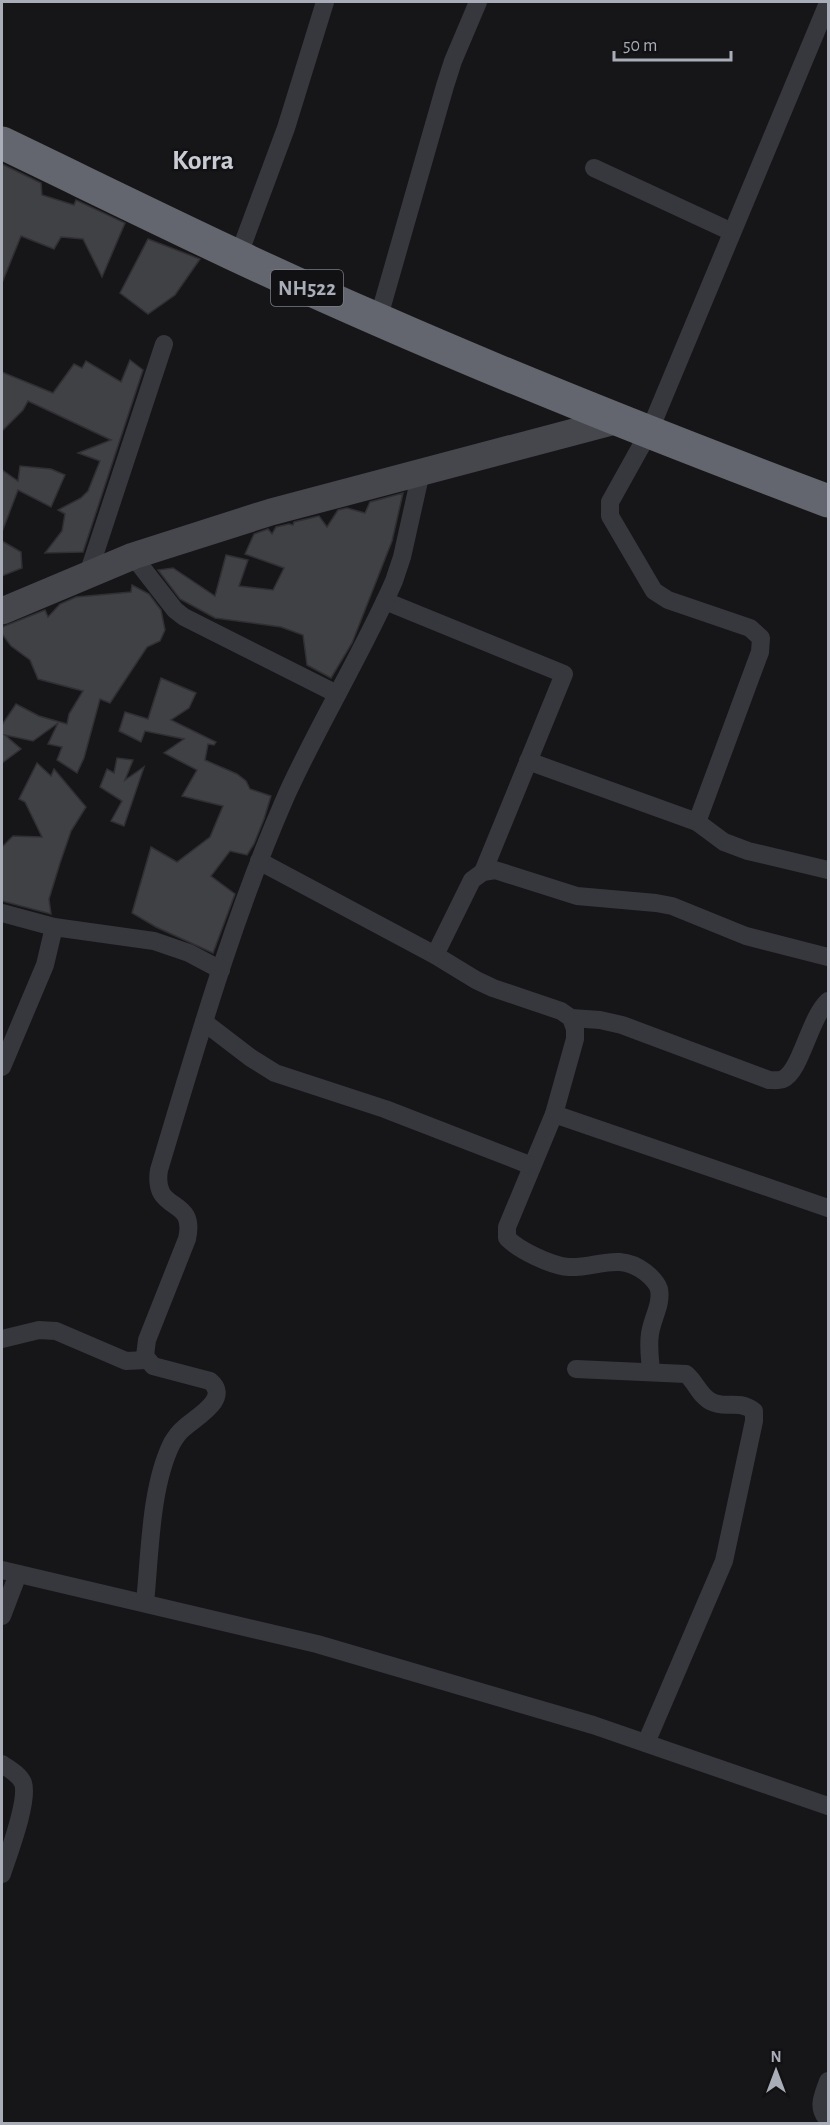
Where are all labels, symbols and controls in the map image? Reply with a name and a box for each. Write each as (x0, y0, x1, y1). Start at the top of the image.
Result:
scale bar (614, 24, 731, 62)
text: 50 m (623, 37, 657, 55)
district label: Korra (172, 147, 234, 175)
road number: NH522 (271, 270, 343, 306)
north arrow (746, 2041, 806, 2101)
text: N (770, 2049, 782, 2065)

